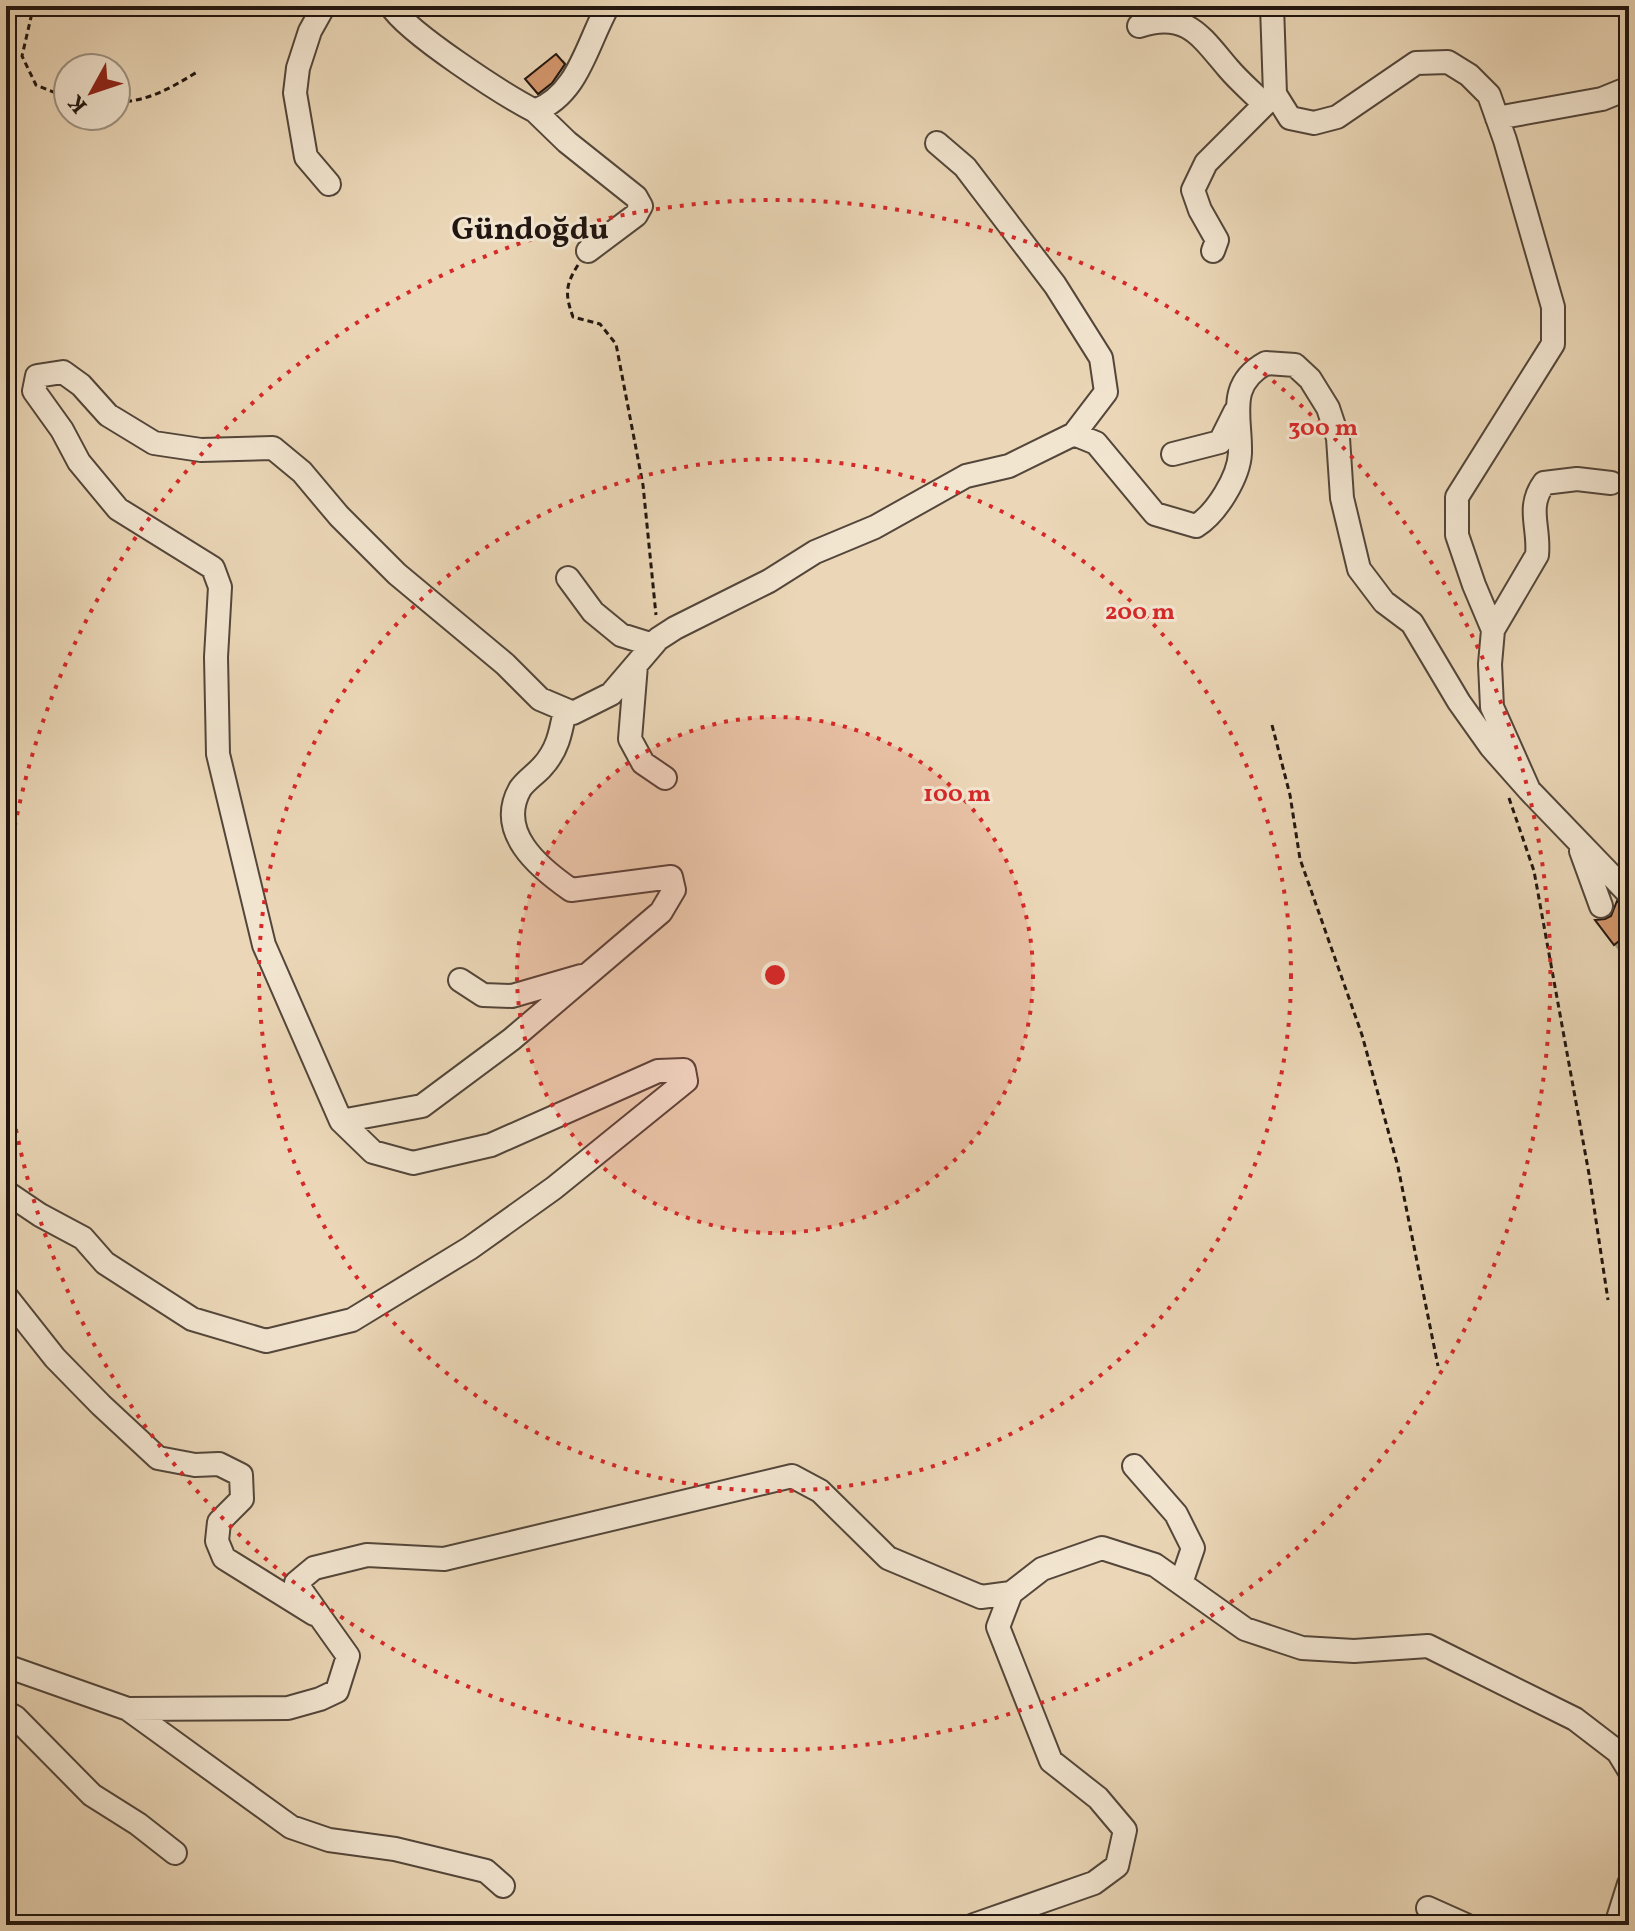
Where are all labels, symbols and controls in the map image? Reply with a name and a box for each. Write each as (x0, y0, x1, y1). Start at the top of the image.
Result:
north arrow (52, 52, 132, 132)
text: K (62, 87, 96, 119)
district label: Gündoğdu (451, 209, 609, 253)
text: 300 m (1288, 412, 1358, 446)
text: 200 m (1105, 596, 1175, 630)
text: 100 m (923, 778, 991, 812)
centre of rings (761, 961, 789, 989)

